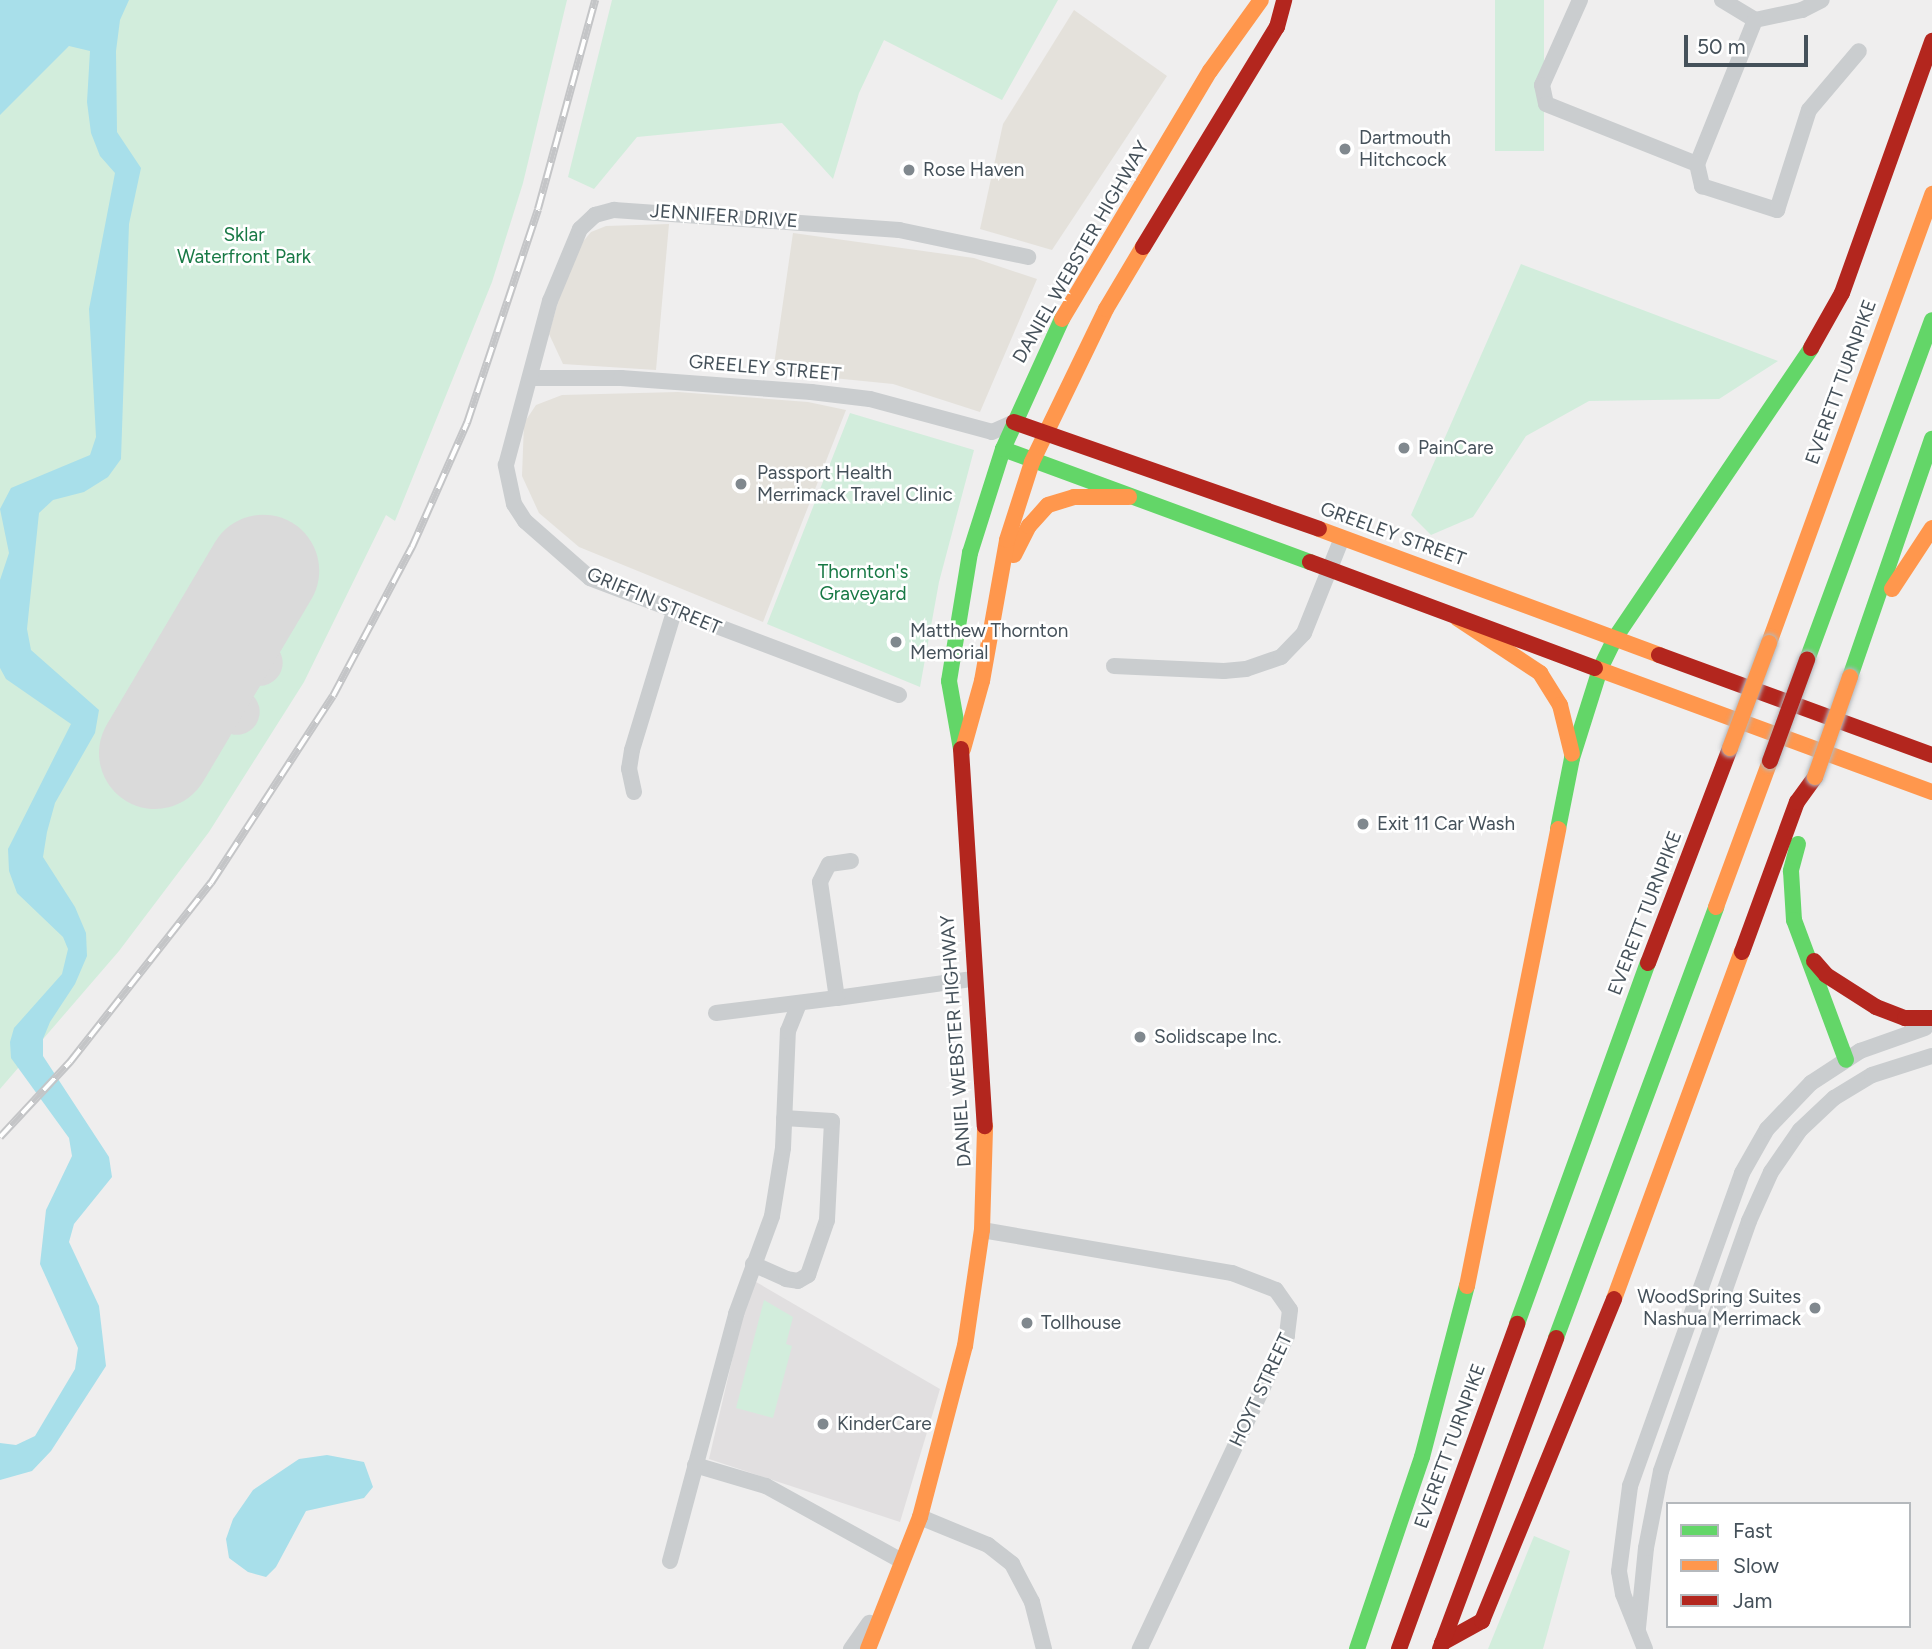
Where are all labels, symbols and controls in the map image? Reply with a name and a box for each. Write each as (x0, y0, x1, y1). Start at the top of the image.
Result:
scale bar (1687, 21, 1811, 65)
text: 50 m (1697, 34, 1746, 59)
place label: Dartmouth Hitchcock (1359, 127, 1451, 171)
street label: DANIEL WEBSTER HIGHWAY (1008, 137, 1154, 367)
marker: Dartmouth Hitchcock (1337, 141, 1353, 157)
place label: Rose Haven (923, 159, 1024, 181)
marker: Rose Haven (901, 162, 917, 178)
street label: JENNIFER DRIVE (649, 199, 799, 233)
park label: Sklar Waterfront Park (177, 224, 311, 268)
street label: EVERETT TURNPIKE (1801, 296, 1881, 468)
street label: GREELEY STREET (688, 350, 842, 386)
place label: PainCare (1418, 437, 1494, 459)
marker: PainCare (1396, 440, 1412, 456)
place label: Passport Health Merrimack Travel Clinic (757, 462, 953, 506)
marker: Passport Health Merrimack Travel Clinic (731, 474, 751, 494)
street label: GREELEY STREET (1317, 497, 1469, 571)
park label: Thornton's Graveyard (818, 561, 908, 605)
street label: GRIFFIN STREET (583, 562, 725, 640)
place label: Matthew Thornton Memorial (910, 620, 1068, 664)
marker: Matthew Thornton Memorial (888, 634, 904, 650)
place label: Exit 11 Car Wash (1377, 813, 1515, 835)
marker: Exit 11 Car Wash (1355, 816, 1371, 832)
street label: EVERETT TURNPIKE (1603, 828, 1687, 998)
street label: DANIEL WEBSTER HIGHWAY (936, 914, 976, 1168)
place label: Solidscape Inc. (1154, 1026, 1282, 1048)
marker: Solidscape Inc. (1132, 1029, 1148, 1045)
place label: WoodSpring Suites Nashua Merrimack (1637, 1286, 1801, 1330)
marker: WoodSpring Suites Nashua Merrimack (1807, 1300, 1823, 1316)
place label: Tollhouse (1041, 1312, 1121, 1334)
marker: Tollhouse (1019, 1315, 1035, 1331)
street label: HOYT STREET (1225, 1330, 1297, 1450)
street label: EVERETT TURNPIKE (1410, 1360, 1490, 1532)
place label: KinderCare (837, 1413, 932, 1435)
marker: KinderCare (815, 1416, 831, 1432)
legend (1666, 1502, 1911, 1628)
text: Fast (1733, 1518, 1773, 1543)
text: Slow (1733, 1553, 1779, 1578)
text: Jam (1733, 1588, 1772, 1613)

